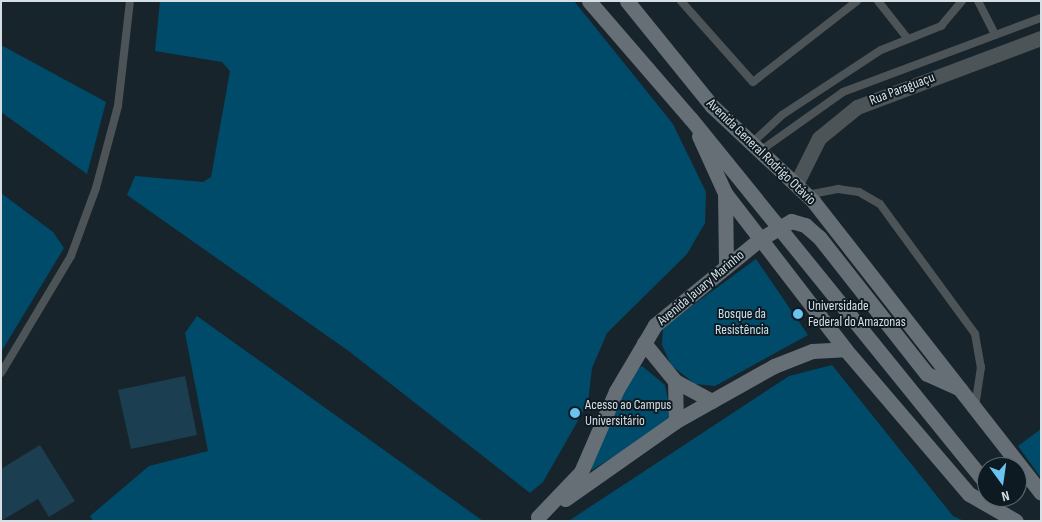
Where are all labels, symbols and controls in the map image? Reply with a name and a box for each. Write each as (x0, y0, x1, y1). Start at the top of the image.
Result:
street label: Rua Paraguaçu (867, 69, 937, 109)
street label: Avenida General Rodrigo Otávio (703, 95, 819, 209)
street label: Avenida Jauary Marinho (654, 247, 748, 329)
place label: Universidade Federal do Amazonas (808, 298, 906, 331)
park label: Bosque da Resistência (715, 306, 769, 338)
marker: Universidade Federal do Amazonas (792, 308, 804, 320)
place label: Acesso ao Campus Universitário (585, 397, 671, 430)
marker: Acesso ao Campus Universitário (569, 407, 581, 419)
north arrow (977, 457, 1027, 507)
text: N (1000, 487, 1011, 505)

